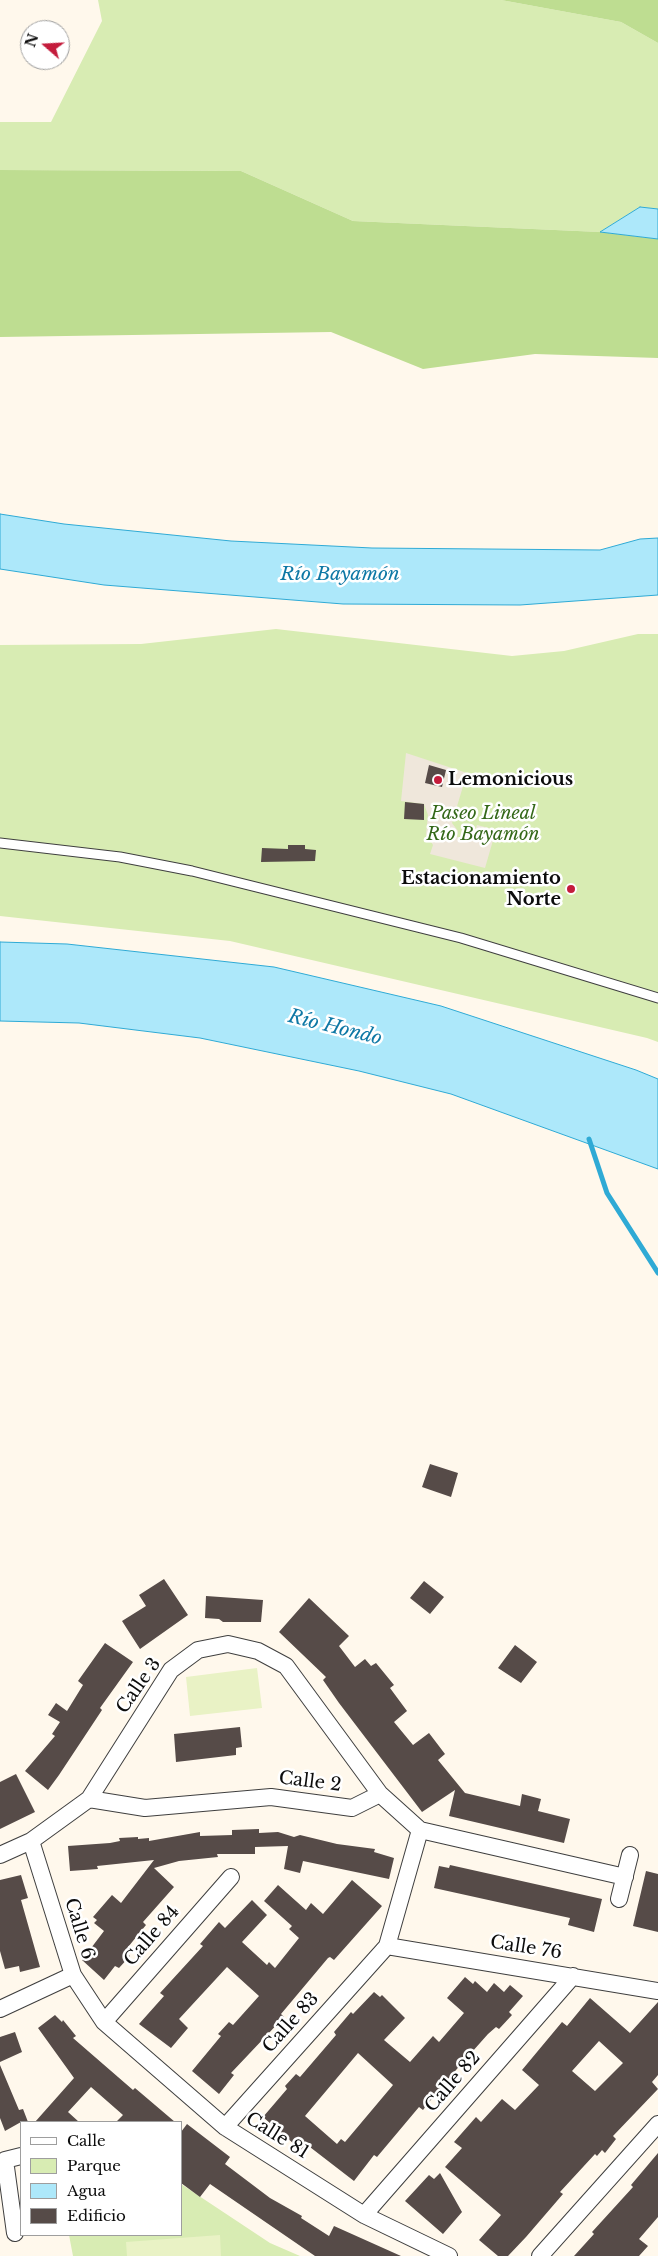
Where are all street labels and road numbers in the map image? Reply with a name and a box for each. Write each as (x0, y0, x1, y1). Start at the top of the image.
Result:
street label: Calle 3 (112, 1654, 166, 1718)
street label: Calle 2 (278, 1767, 342, 1797)
street label: Calle 6 (59, 1896, 99, 1962)
street label: Calle 84 (120, 1901, 184, 1971)
street label: Calle 76 (489, 1932, 563, 1964)
street label: Calle 83 (258, 1988, 324, 2058)
street label: Calle 82 (421, 2047, 485, 2117)
street label: Calle 81 (241, 2108, 313, 2164)

